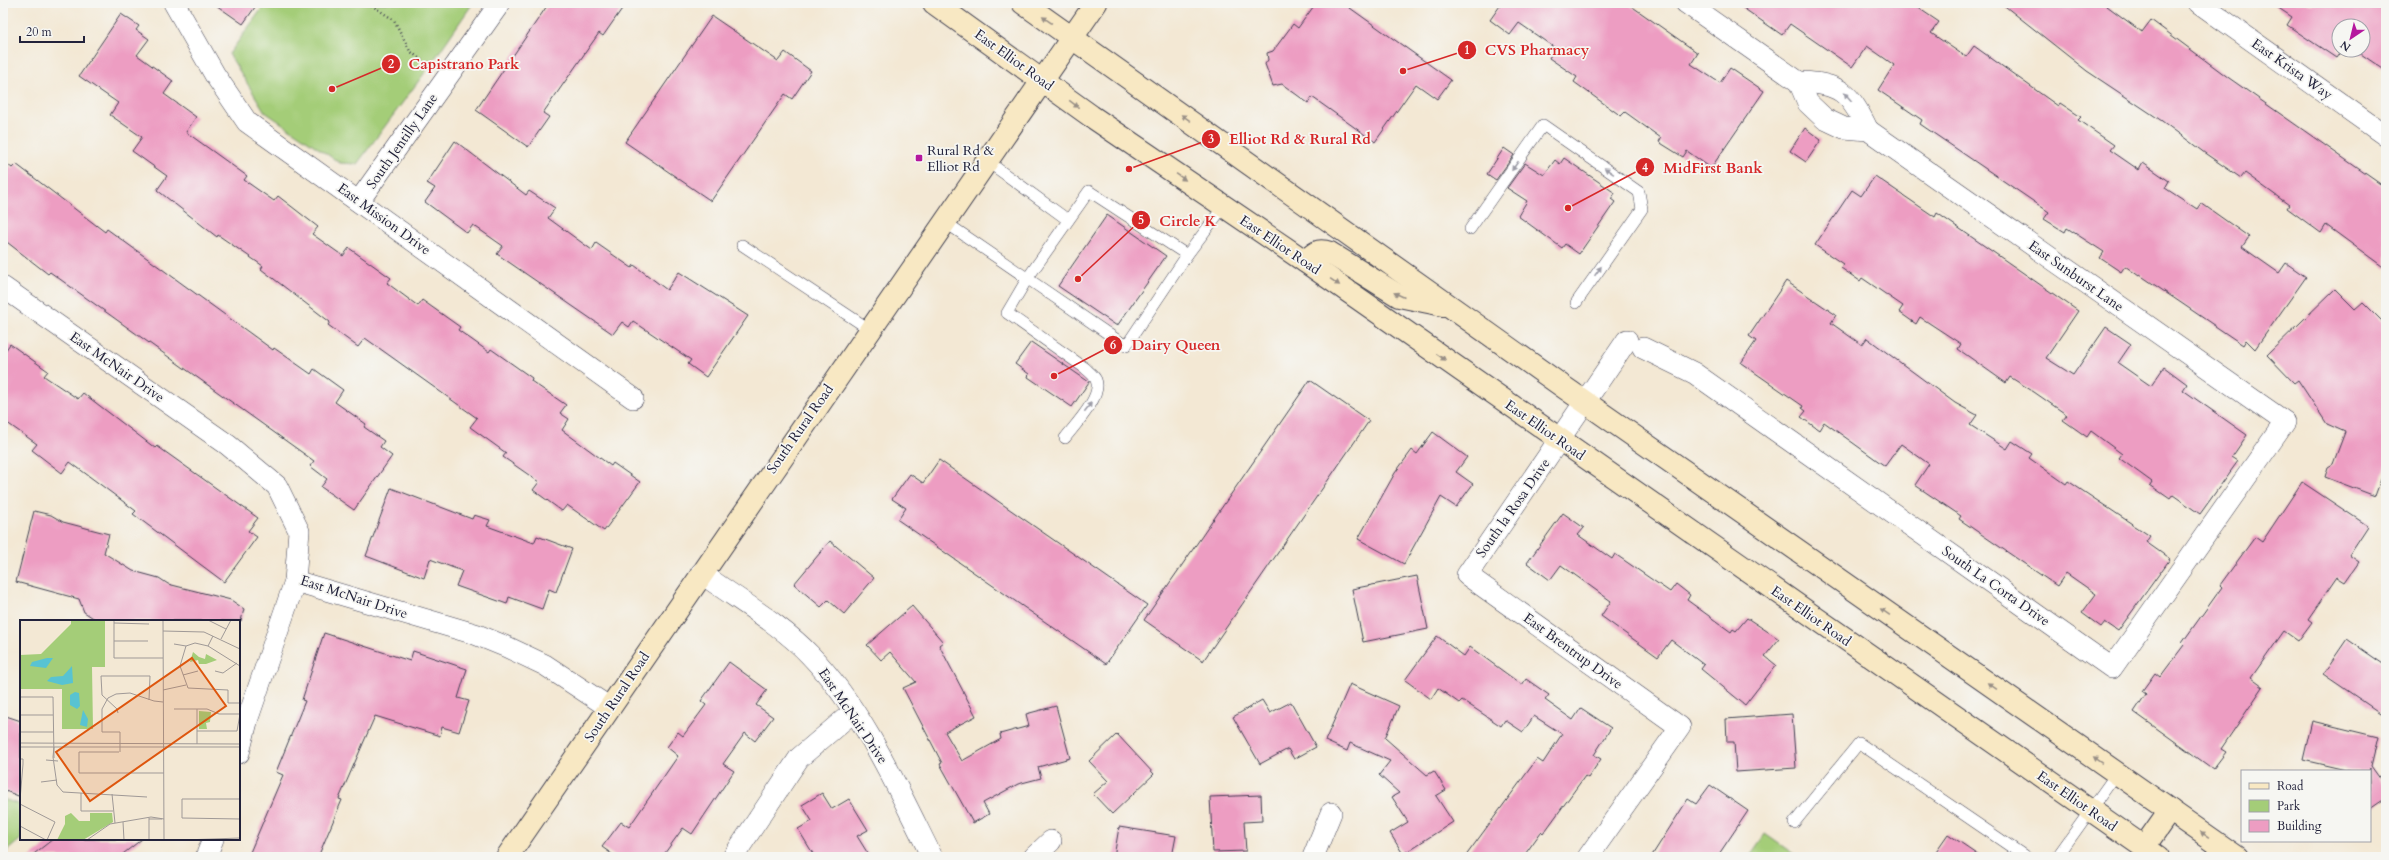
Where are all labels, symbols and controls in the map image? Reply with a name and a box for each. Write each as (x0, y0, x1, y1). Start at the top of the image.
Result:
one-way arrow (1042, 16, 1053, 24)
scale bar (20, 18, 84, 44)
north arrow (2331, 18, 2371, 58)
text: 20 m (26, 24, 53, 40)
street label: East Elliot Road (970, 25, 1058, 96)
street label: East Krista Way (2248, 34, 2337, 104)
callout: CVS Pharmacy (1457, 36, 1598, 63)
text: N (2337, 37, 2354, 55)
text: CVS Pharmacy (1485, 40, 1590, 60)
text: 1 (1464, 42, 1470, 58)
callout: Capistrano Park (381, 50, 527, 77)
text: Capistrano Park (409, 54, 520, 74)
text: 2 (388, 56, 394, 72)
street label: South Jentilly Lane (362, 89, 442, 193)
one-way arrow (1843, 92, 1853, 102)
one-way arrow (1068, 100, 1079, 108)
one-way arrow (1181, 114, 1191, 122)
callout: Elliot Rd & Rural Rd (1201, 125, 1379, 152)
text: Elliot Rd & Rural Rd (1229, 129, 1371, 149)
text: 3 (1208, 131, 1214, 147)
place label: Rural Rd & Elliot Rd (927, 141, 995, 176)
marker: Rural Rd & Elliot Rd (914, 153, 924, 163)
callout: MidFirst Bank (1635, 154, 1771, 181)
text: MidFirst Bank (1663, 158, 1763, 178)
one-way arrow (1511, 160, 1519, 171)
text: 4 (1642, 160, 1648, 176)
one-way arrow (1604, 167, 1615, 175)
one-way arrow (1176, 173, 1186, 181)
street label: East Mission Drive (333, 179, 435, 259)
callout: Circle K (1131, 207, 1224, 234)
text: Circle K (1159, 211, 1218, 231)
street label: East Elliot Road (1236, 211, 1325, 279)
text: 5 (1138, 212, 1144, 228)
street label: East Sunburst Lane (2025, 236, 2127, 316)
one-way arrow (1594, 266, 1602, 277)
one-way arrow (1329, 278, 1340, 286)
one-way arrow (1393, 292, 1404, 298)
street label: East McNair Drive (66, 327, 168, 407)
callout: Dairy Queen (1103, 331, 1228, 358)
text: Dairy Queen (1132, 335, 1221, 355)
text: 6 (1110, 337, 1116, 353)
one-way arrow (1435, 353, 1446, 361)
street label: South Rural Road (762, 380, 838, 477)
street label: East Elliot Road (1501, 395, 1589, 465)
one-way arrow (1084, 402, 1092, 412)
street label: South la Rosa Drive (1472, 455, 1554, 561)
street label: South La Corta Drive (1938, 542, 2054, 630)
street label: East McNair Drive (298, 571, 410, 623)
street label: East Elliot Road (1767, 581, 1855, 651)
street label: East Brentrup Drive (1519, 608, 1627, 694)
one-way arrow (1880, 608, 1890, 616)
inset map (20, 620, 240, 840)
street label: South Rural Road (580, 648, 654, 746)
street label: East McNair Drive (814, 664, 892, 768)
one-way arrow (1986, 682, 1997, 690)
one-way arrow (2093, 756, 2103, 764)
street label: East Elliot Road (2033, 766, 2121, 836)
legend (2241, 770, 2371, 842)
text: Road (2277, 778, 2304, 794)
text: Park (2277, 798, 2301, 814)
text: Building (2277, 818, 2322, 834)
one-way arrow (2200, 831, 2210, 839)

